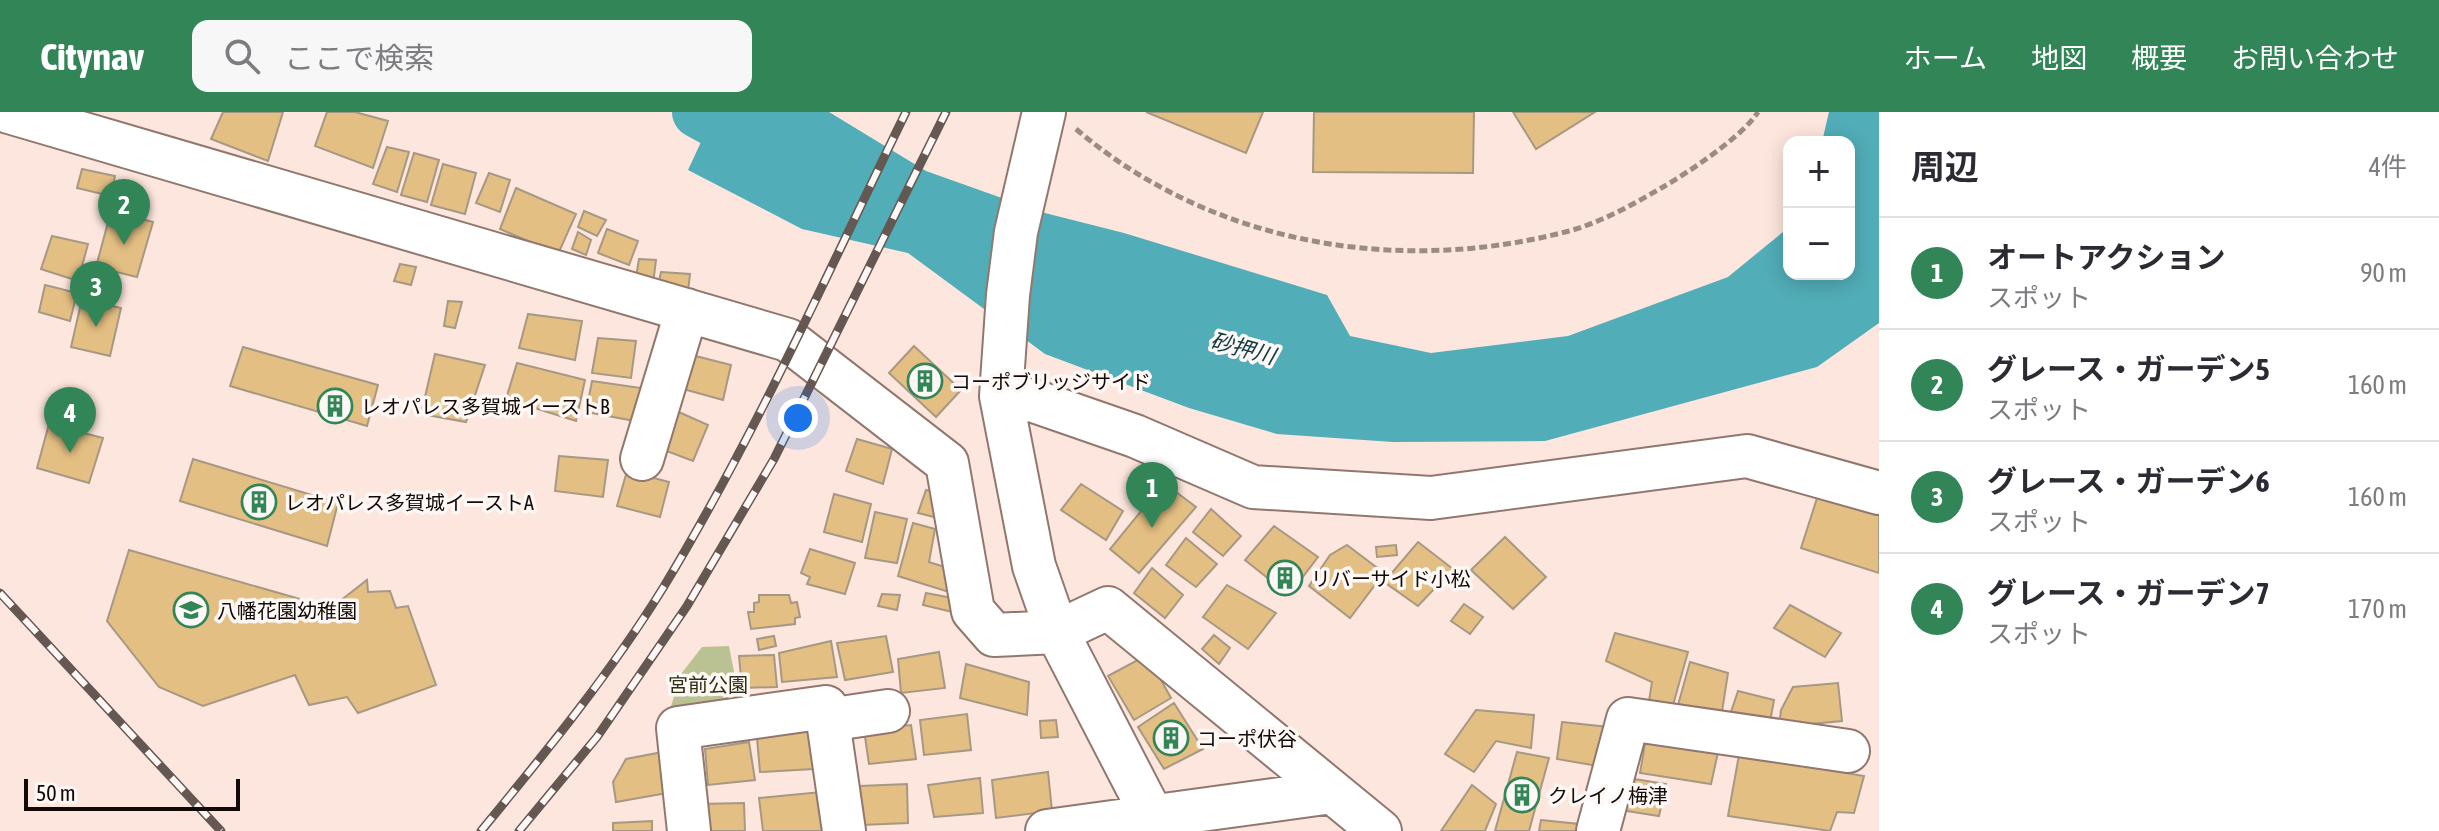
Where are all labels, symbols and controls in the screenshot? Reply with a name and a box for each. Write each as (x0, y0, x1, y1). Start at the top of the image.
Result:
search box (192, 20, 752, 92)
icon: search (220, 34, 264, 78)
text: Citynav (40, 35, 144, 78)
text: ここで検索 (284, 41, 434, 75)
text: ホーム (1904, 42, 1987, 74)
text: 地図 (2031, 42, 2087, 74)
text: 概要 (2131, 42, 2187, 74)
text: お問い合わせ (2231, 42, 2399, 74)
map controls (1783, 136, 1855, 280)
button: + (1783, 136, 1855, 208)
text: 周辺 (1911, 147, 1979, 186)
text: 4件 (2369, 152, 2407, 182)
pin: 2 (98, 179, 150, 245)
button: − (1783, 208, 1855, 280)
text: オートアクション (1987, 240, 2226, 274)
text: 1 (1931, 258, 1943, 288)
text: 90 m (2360, 258, 2407, 288)
pin: 3 (70, 261, 122, 327)
text: スポット (1987, 283, 2091, 313)
water label: 砂押川 (1208, 327, 1280, 370)
text: グレース・ガーデン5 (1987, 352, 2270, 386)
building icon: コーポブリッジサイド (906, 362, 944, 400)
place label: コーポブリッジサイド (951, 370, 1151, 393)
text: 2 (1931, 370, 1943, 400)
text: 160 m (2348, 370, 2407, 400)
pin: 4 (44, 387, 96, 453)
building icon: レオパレス多賀城イーストB (316, 387, 354, 425)
place label: レオパレス多賀城イーストB (361, 395, 610, 418)
text: スポット (1987, 395, 2091, 425)
your location (778, 398, 818, 438)
pin: 1 (1126, 462, 1178, 528)
text: グレース・ガーデン6 (1987, 464, 2270, 498)
text: 3 (1931, 482, 1943, 512)
text: 160 m (2348, 482, 2407, 512)
building icon: レオパレス多賀城イーストA (240, 483, 278, 521)
place label: レオパレス多賀城イーストA (285, 491, 534, 514)
text: スポット (1987, 507, 2091, 537)
building icon: リバーサイド小松 (1266, 559, 1304, 597)
place label: リバーサイド小松 (1311, 567, 1471, 590)
text: グレース・ガーデン7 (1987, 576, 2270, 610)
school or university icon: 八幡花園幼稚園 (172, 591, 210, 629)
text: 4 (1931, 594, 1943, 624)
text: 170 m (2348, 594, 2407, 624)
place label: 八幡花園幼稚園 (217, 599, 357, 622)
text: スポット (1987, 619, 2091, 649)
park label: 宮前公園 (668, 673, 748, 696)
building icon: コーポ伏谷 (1152, 719, 1190, 757)
place label: コーポ伏谷 (1197, 727, 1297, 750)
scale bar (24, 775, 240, 811)
building icon: クレイノ梅津 (1503, 776, 1541, 814)
text: 50 m (36, 780, 76, 806)
place label: クレイノ梅津 (1548, 784, 1668, 807)

